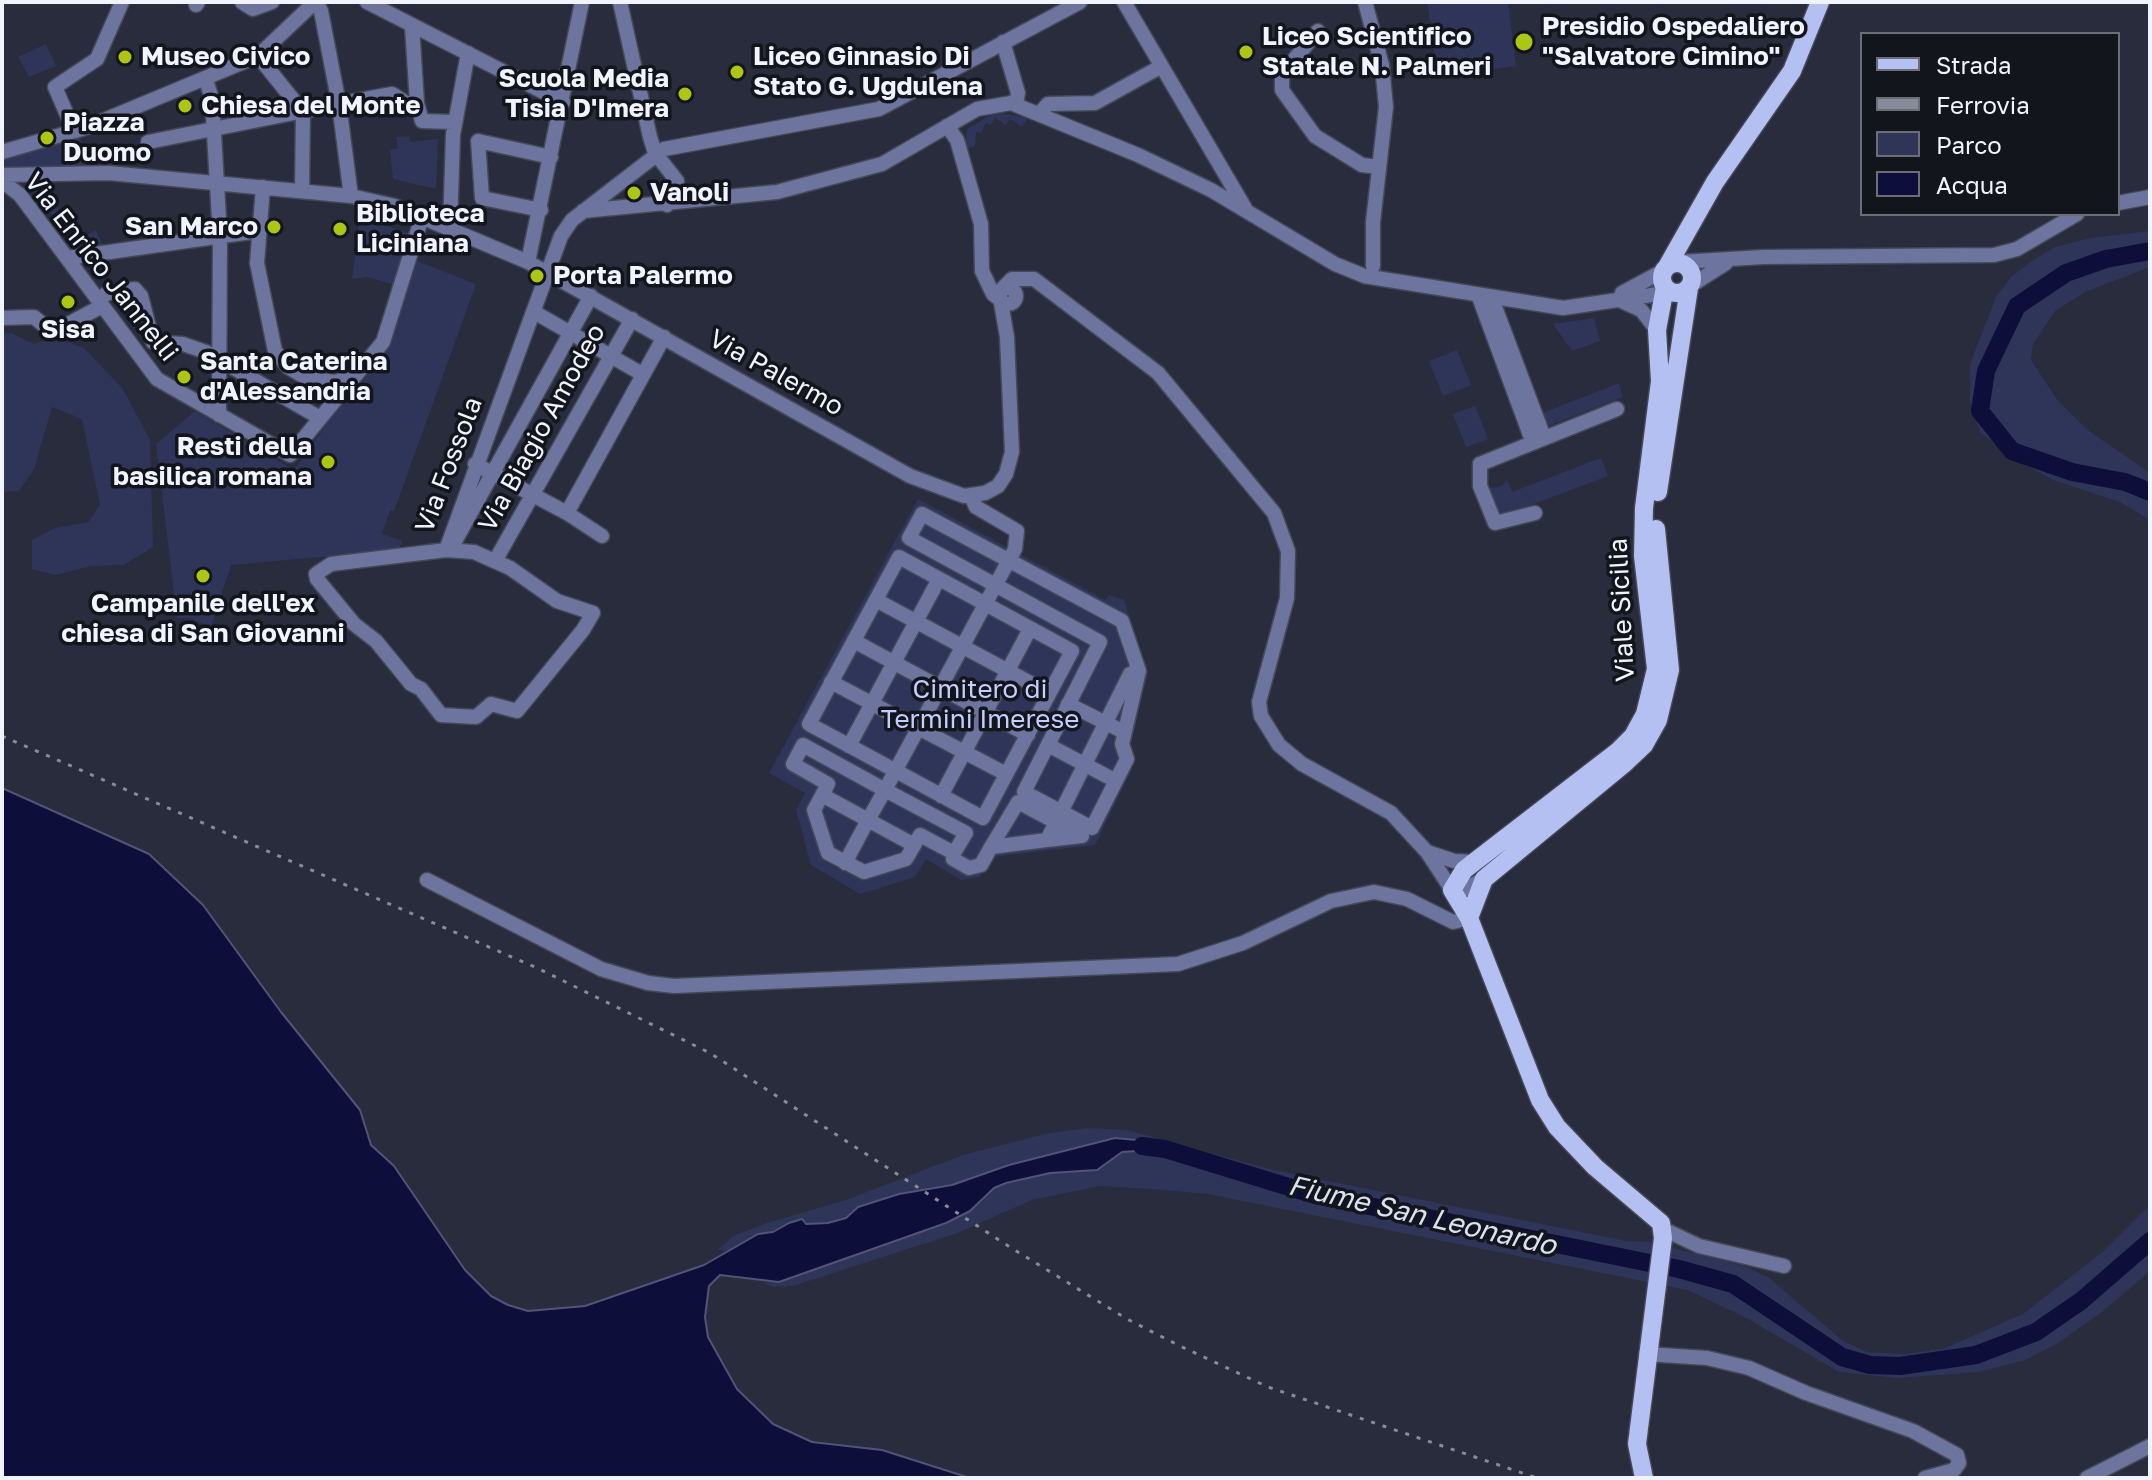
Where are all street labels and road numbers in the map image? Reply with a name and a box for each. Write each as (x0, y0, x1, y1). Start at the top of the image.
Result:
street label: Via Enrico Jannelli (18, 167, 184, 367)
street label: Via Biagio Amodeo (472, 319, 612, 537)
street label: Via Palermo (703, 323, 849, 423)
street label: Via Fossola (409, 393, 489, 537)
street label: Viale Sicilia (1603, 538, 1641, 682)

